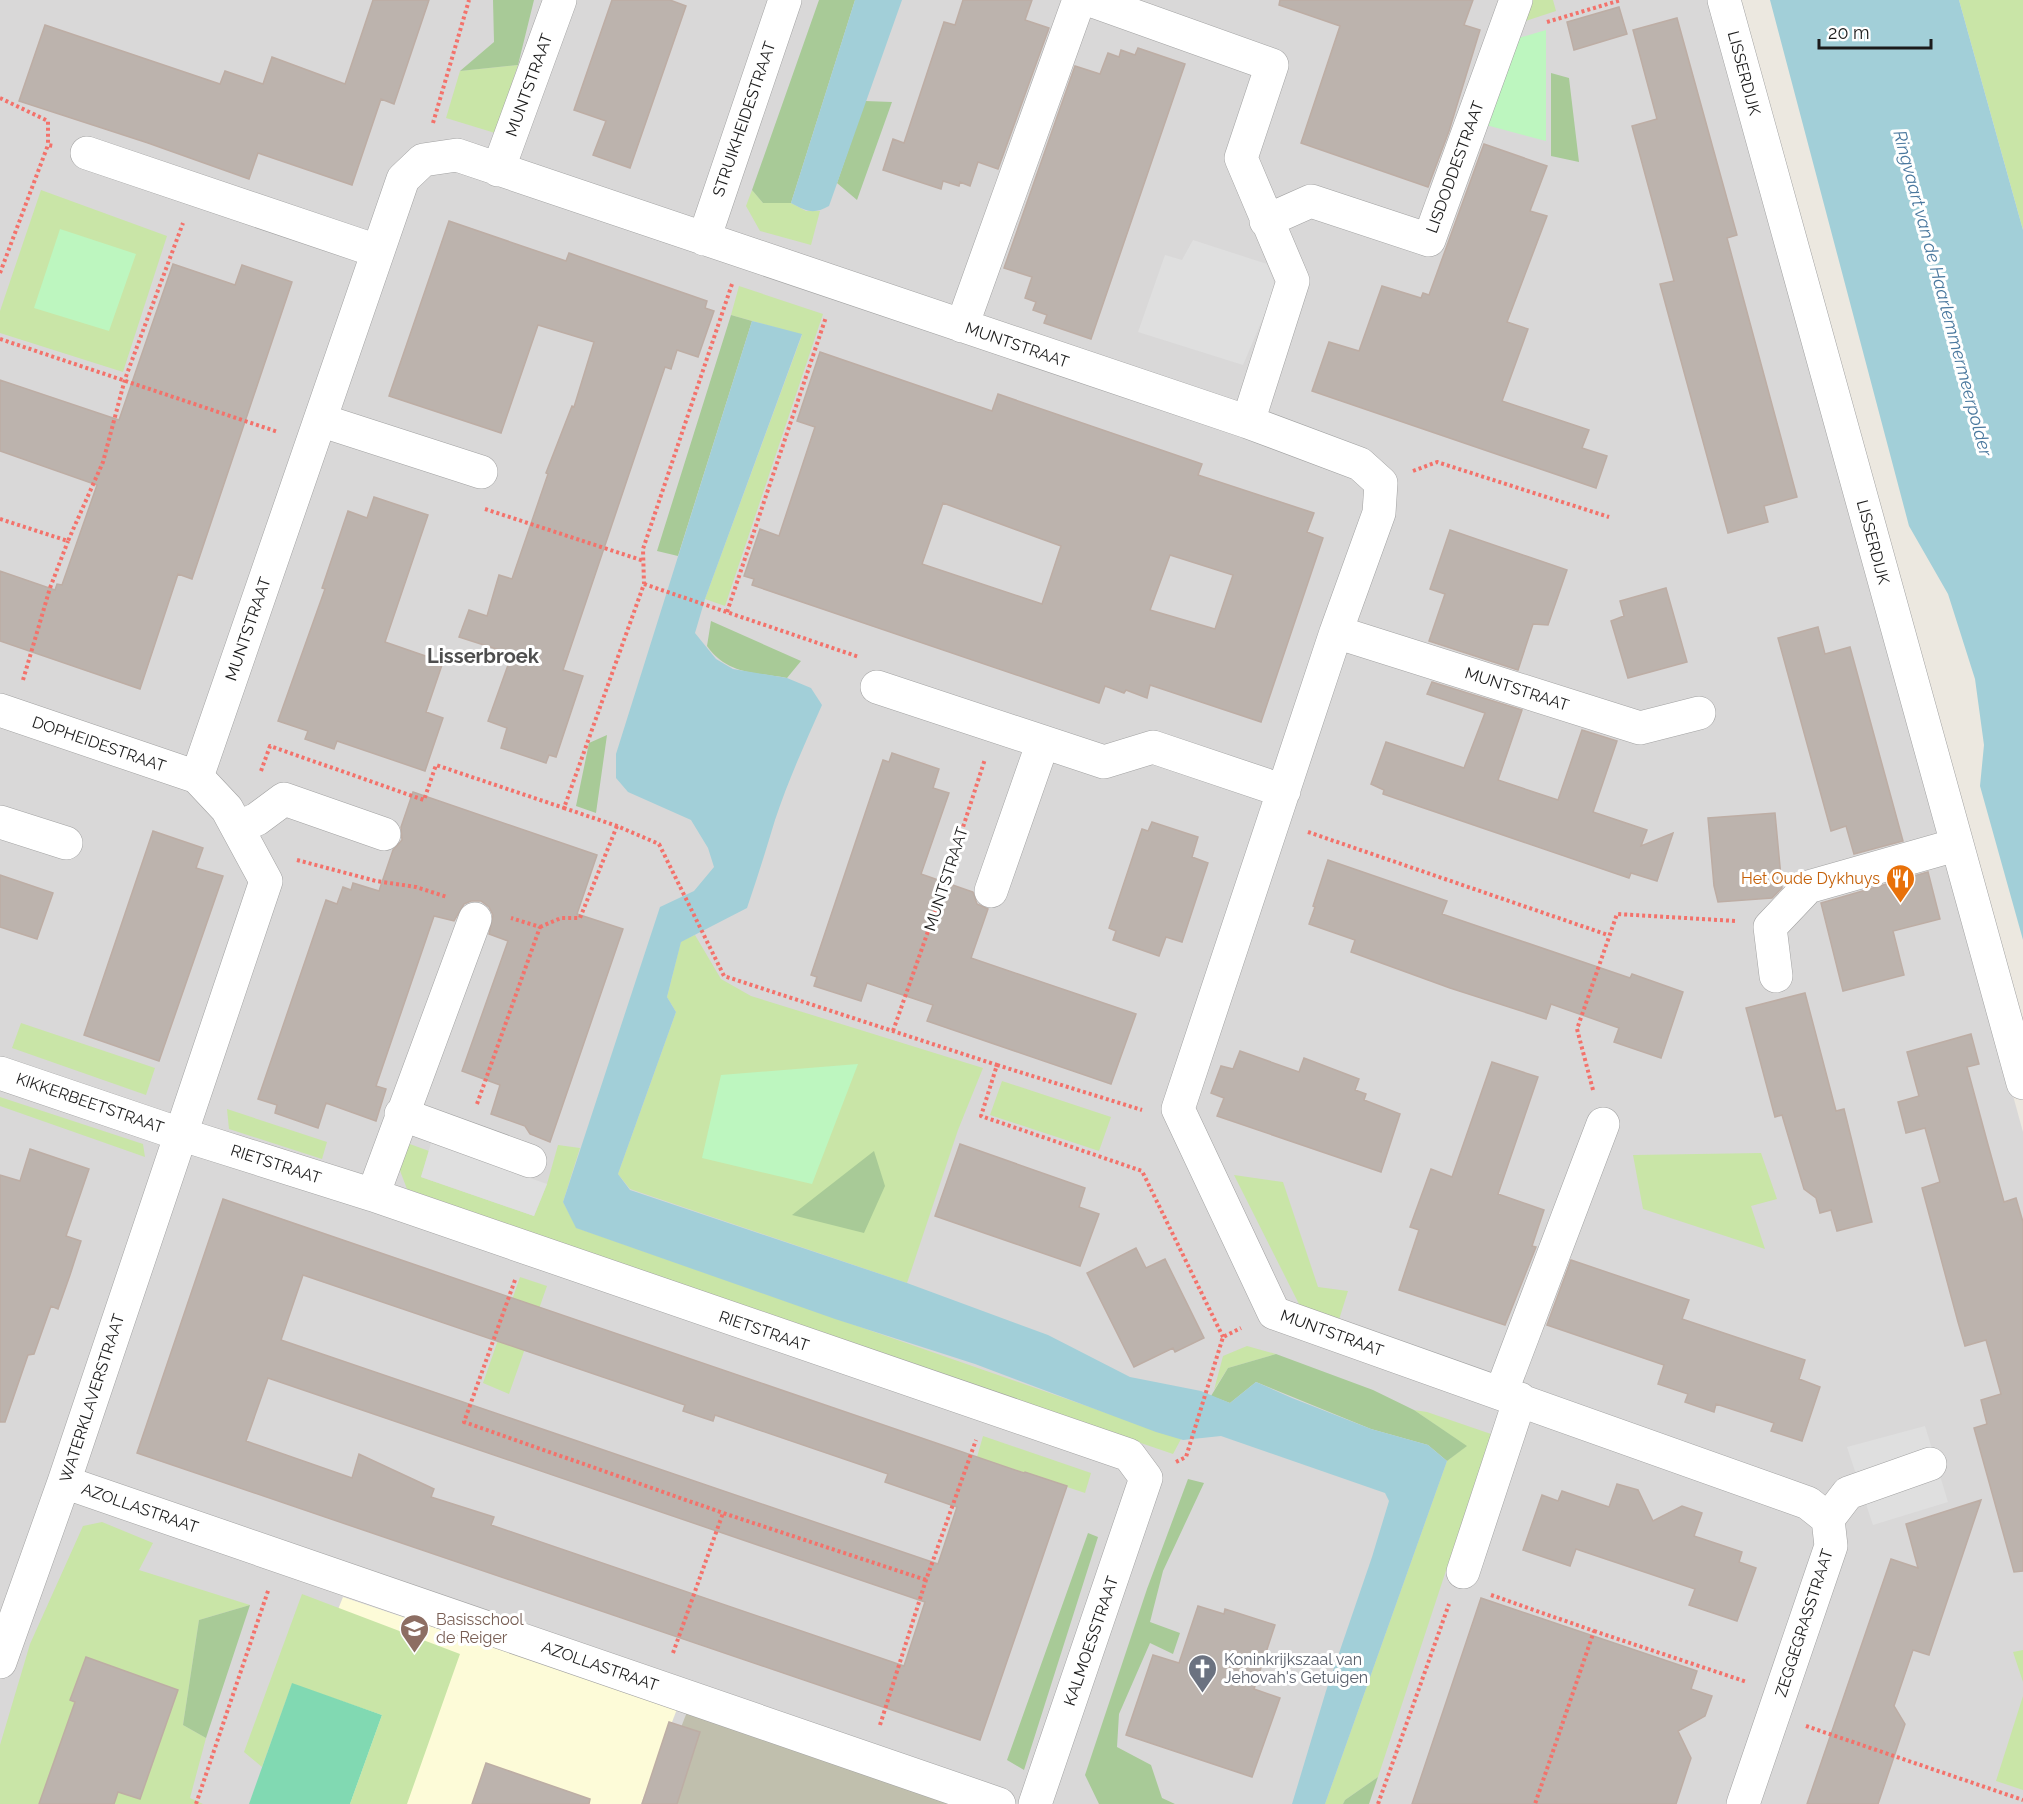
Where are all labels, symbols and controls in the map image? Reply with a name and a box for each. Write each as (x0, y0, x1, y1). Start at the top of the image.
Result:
scale bar (1819, 12, 1932, 50)
text: 20 m (1828, 22, 1870, 43)
street label: LISSERDIJK (1724, 29, 1765, 118)
street label: MUNTSTRAAT (502, 31, 557, 139)
street label: STRUIKHEIDESTRAAT (708, 39, 780, 199)
street label: LISDODDESTRAAT (1422, 98, 1488, 236)
water label: Ringvaart van de Haarlemmermeerpolder (1889, 128, 1997, 459)
street label: MUNTSTRAAT (963, 318, 1072, 372)
street label: LISSERDIJK (1853, 498, 1894, 587)
street label: MUNTSTRAAT (221, 574, 275, 683)
district label: Lisserbroek (427, 644, 540, 668)
street label: MUNTSTRAAT (1463, 663, 1572, 715)
street label: DOPHEIDESTRAAT (30, 712, 169, 776)
street label: MUNTSTRAAT (920, 824, 972, 933)
restaurant icon: Het Oude Dykhuys (1885, 862, 1917, 904)
place label: Het Oude Dykhuys (1741, 869, 1880, 888)
street label: KIKKERBEETSTRAAT (14, 1069, 167, 1137)
street label: RIETSTRAAT (228, 1140, 324, 1188)
street label: MUNTSTRAAT (1278, 1306, 1386, 1361)
street label: RIETSTRAAT (716, 1307, 812, 1355)
street label: WATERKLAVERSTRAAT (56, 1311, 128, 1485)
street label: AZOLLASTRAAT (79, 1479, 201, 1537)
street label: ZEGGEGRASSTRAAT (1771, 1546, 1837, 1699)
street label: KALMOESSTRAAT (1060, 1573, 1122, 1708)
place label: Basisschool de Reiger (436, 1610, 524, 1647)
school or university icon: Basisschool de Reiger (399, 1612, 431, 1654)
street label: AZOLLASTRAAT (539, 1637, 661, 1695)
place label: Koninkrijkszaal van Jehovah's Getuigen (1224, 1650, 1368, 1687)
church icon: Koninkrijkszaal van Jehovah's Getuigen (1187, 1652, 1219, 1694)

